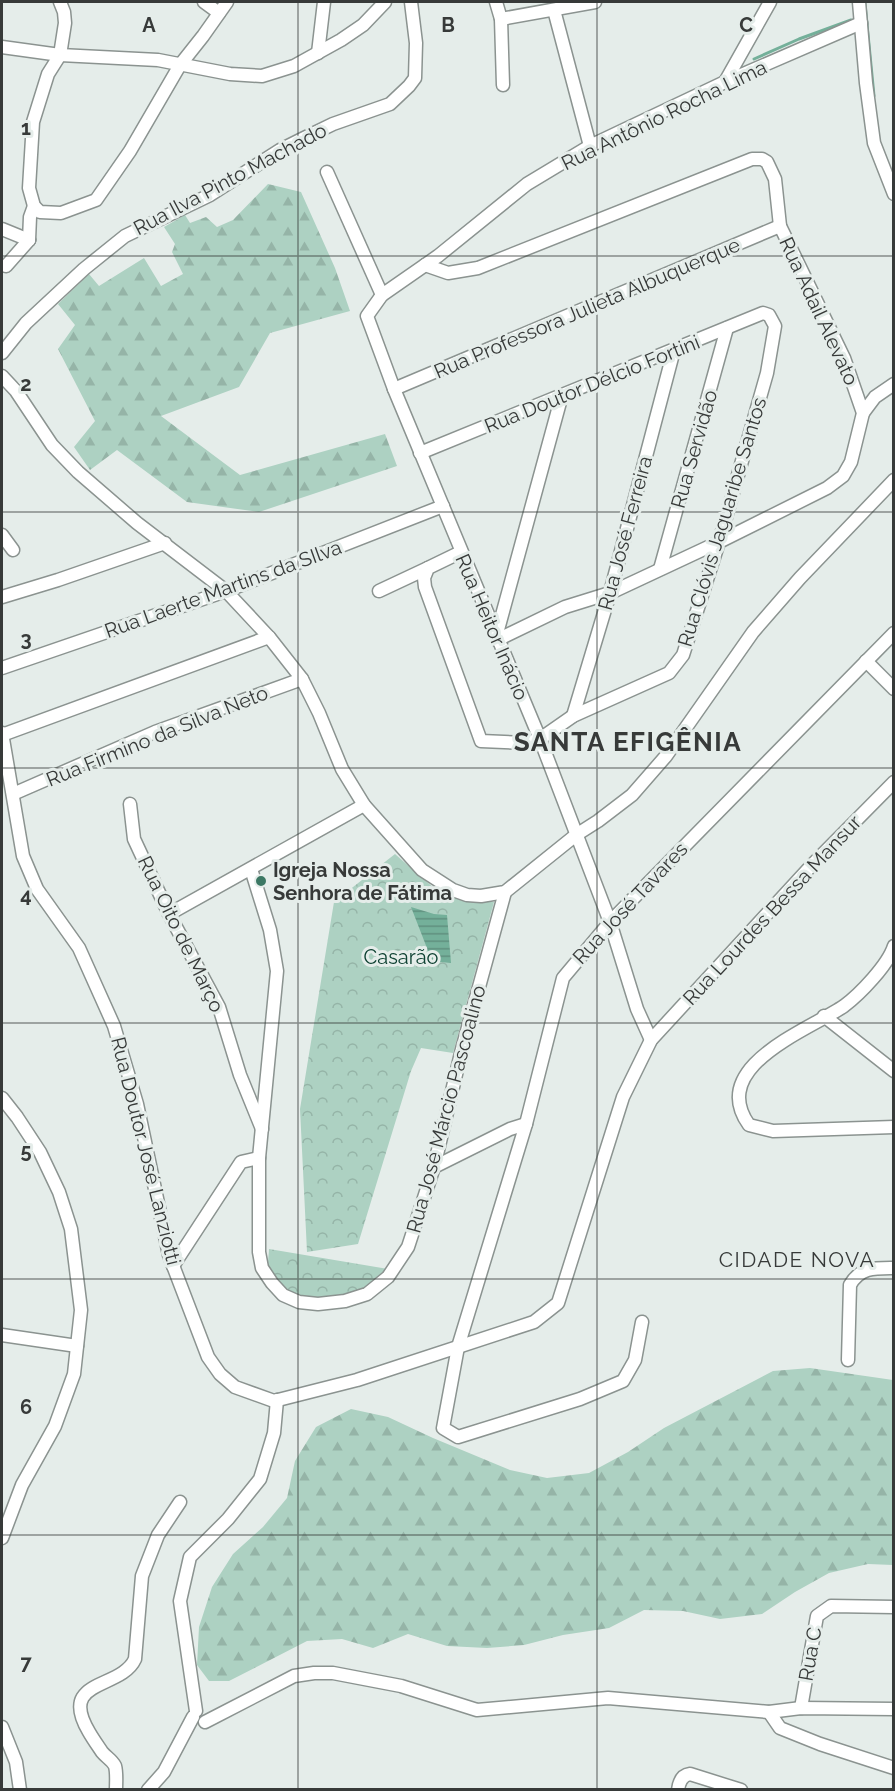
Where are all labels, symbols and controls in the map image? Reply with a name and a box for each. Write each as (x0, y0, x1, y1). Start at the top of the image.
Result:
text: A (142, 13, 156, 37)
text: B (441, 13, 455, 37)
text: C (739, 13, 753, 37)
street label: Rua Antônio Rocha Lima (558, 55, 770, 175)
text: 1 (21, 116, 31, 140)
street label: Rua Ilva Pinto Machado (129, 118, 331, 240)
street label: Rua Professora Julieta Albuquerque (430, 232, 744, 384)
street label: Rua Adail Alevato (774, 233, 864, 389)
street label: Rua Doutor Délcio Fortini (481, 330, 703, 438)
text: 2 (20, 372, 32, 396)
street label: Rua Servidão (666, 387, 722, 511)
street label: Rua Clóvis Jaguaribe Santos (673, 394, 771, 650)
street label: Rua José Ferreira (593, 453, 657, 613)
street label: Rua Laerte Martins da SIlva (101, 535, 345, 643)
street label: Rua Heitor Inácio (450, 550, 534, 704)
text: 3 (20, 627, 32, 651)
street label: Rua Firmino da Silva Neto (43, 680, 272, 792)
district label: SANTA EFIGÊNIA (514, 727, 742, 757)
street label: Rua Lourdes Bessa Mansur (678, 810, 866, 1010)
street label: Rua José Tavares (567, 837, 693, 969)
street label: Rua Oito de Março (133, 852, 229, 1016)
place label: Igreja Nossa Senhora de Fátima (273, 858, 452, 905)
marker: Igreja Nossa Senhora de Fátima (254, 874, 268, 888)
text: 4 (20, 883, 32, 907)
park label: Casarão (364, 945, 439, 969)
street label: Rua José Márcio Pascoalino (401, 982, 491, 1235)
street label: Rua Doutor José Lanziotti (106, 1034, 186, 1268)
text: 5 (20, 1139, 32, 1163)
district label: CIDADE NOVA (719, 1247, 875, 1272)
text: 6 (20, 1395, 32, 1419)
street label: Rua C (793, 1625, 827, 1683)
text: 7 (20, 1651, 32, 1675)

